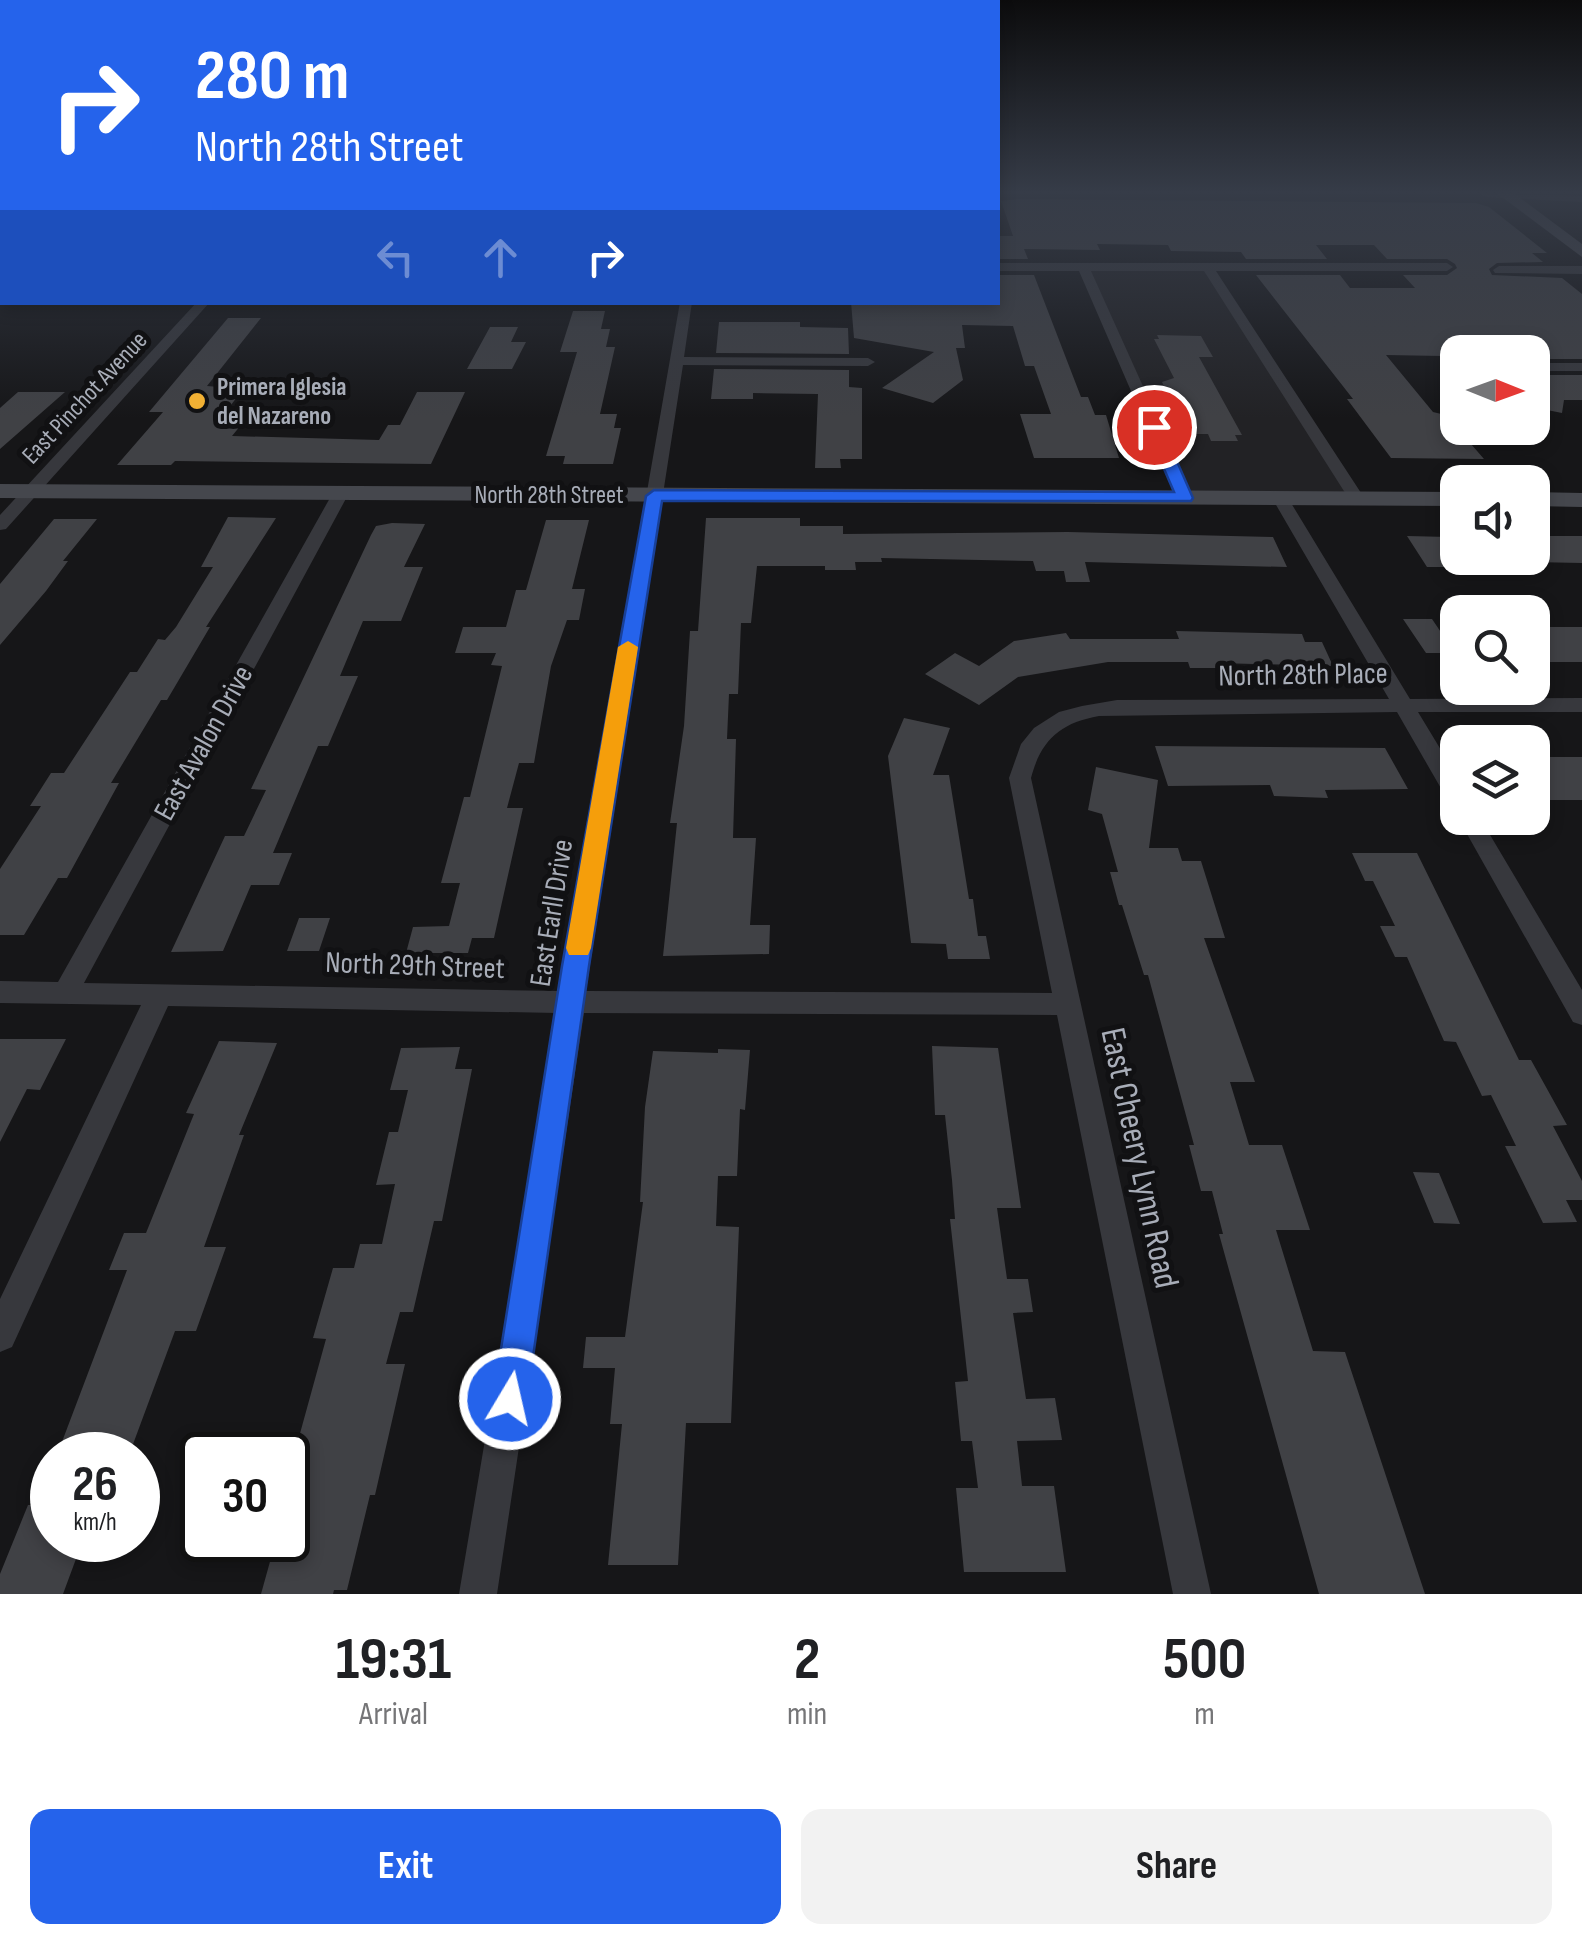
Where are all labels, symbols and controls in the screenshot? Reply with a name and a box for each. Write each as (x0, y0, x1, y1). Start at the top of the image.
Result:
text: 280 m (195, 35, 349, 119)
icon: right (30, 40, 160, 170)
text: North 28th Street (195, 120, 464, 175)
icon: left (368, 230, 423, 285)
icon: ahead (473, 230, 528, 285)
icon: right (578, 230, 633, 285)
street label: East Pinchot Avenue (16, 325, 154, 471)
north arrow (1440, 335, 1550, 445)
map controls (1440, 335, 1550, 835)
place label: Primera Iglesia del Nazareno (217, 372, 347, 432)
pin (1112, 385, 1197, 470)
marker: Primera Iglesia del Nazareno (186, 390, 208, 412)
icon: arrive (1127, 400, 1182, 455)
button: sound (1440, 465, 1550, 575)
street label: North 28th Street (474, 480, 624, 511)
button: search (1440, 595, 1550, 705)
street label: North 28th Place (1218, 656, 1388, 694)
street label: East Avalon Drive (147, 659, 261, 827)
button: layers (1440, 725, 1550, 835)
street label: East Earll Drive (523, 837, 581, 989)
street label: North 29th Street (325, 945, 505, 987)
street label: East Cheery Lynn Road (1090, 1024, 1188, 1292)
position arrow (458, 1347, 562, 1451)
speed limit sign: 30 (180, 1432, 310, 1562)
text: 26 (72, 1455, 118, 1515)
text: km/h (73, 1507, 117, 1538)
text: 19:31 (336, 1624, 451, 1696)
text: 2 (794, 1624, 820, 1696)
text: 500 (1163, 1624, 1246, 1696)
text: Arrival (359, 1695, 428, 1734)
text: min (787, 1695, 827, 1734)
text: m (1194, 1695, 1215, 1734)
button: Exit (30, 1809, 781, 1924)
button: Share (801, 1809, 1552, 1924)

